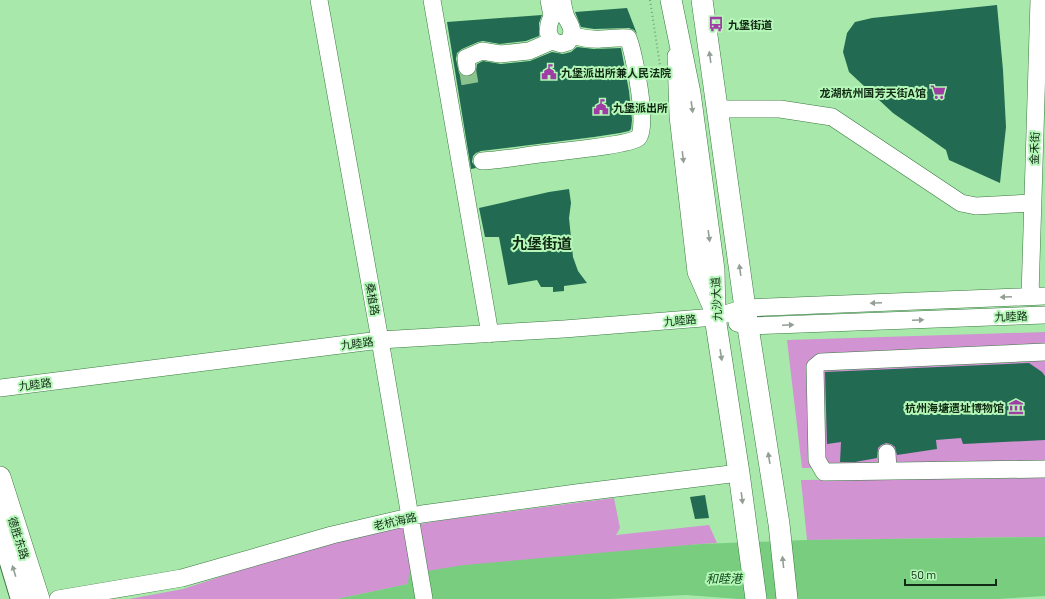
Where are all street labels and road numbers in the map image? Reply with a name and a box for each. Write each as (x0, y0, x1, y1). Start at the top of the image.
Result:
street label: 金禾街 (1027, 131, 1041, 165)
street label: 九沙大道 (708, 277, 724, 321)
street label: 桑植路 (364, 282, 382, 316)
street label: 九睦路 (994, 309, 1028, 323)
street label: 九睦路 (663, 312, 697, 328)
street label: 九睦路 (340, 335, 374, 351)
street label: 九睦路 (18, 376, 52, 392)
street label: 老杭海路 (372, 510, 418, 532)
street label: 德胜东路 (6, 515, 32, 561)

